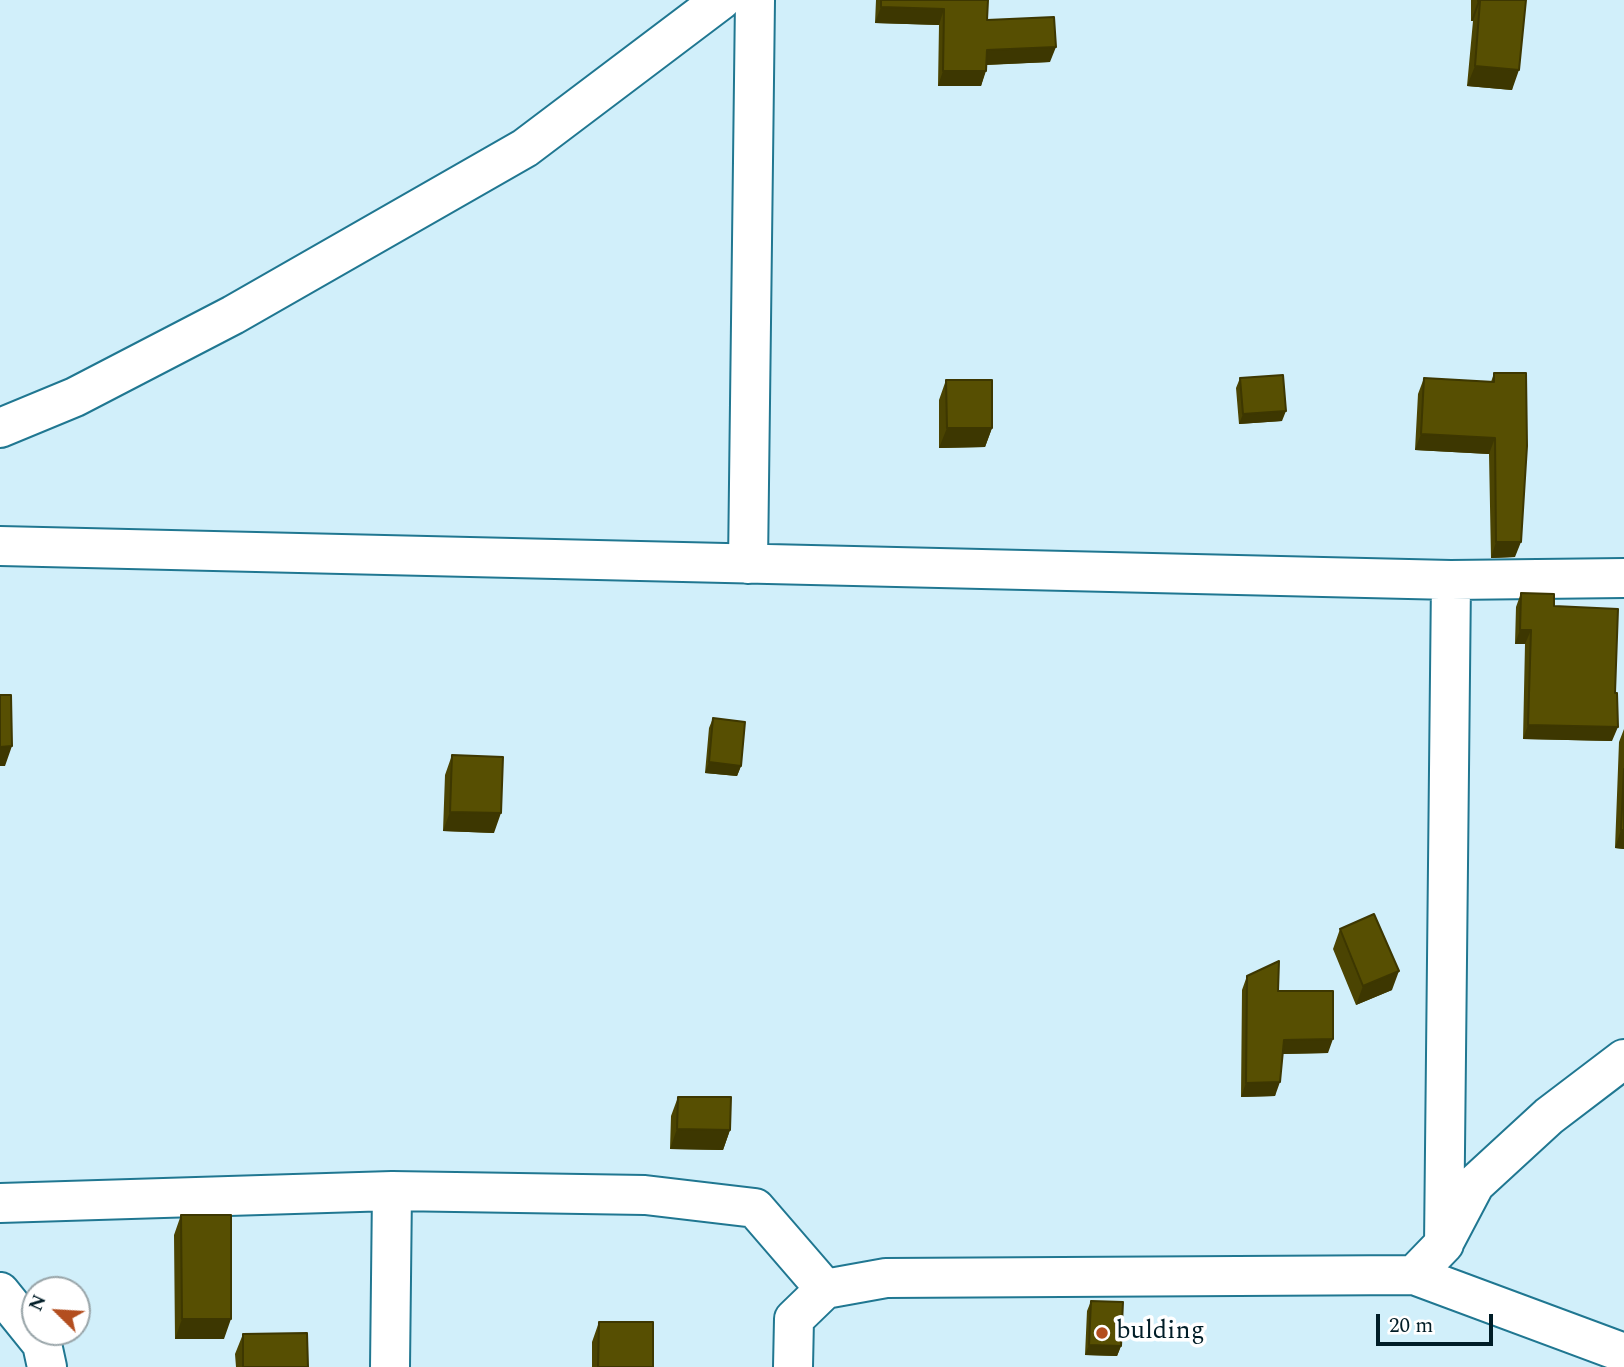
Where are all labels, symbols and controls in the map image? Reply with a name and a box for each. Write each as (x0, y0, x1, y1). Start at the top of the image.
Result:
north arrow (21, 1276, 91, 1346)
text: N (22, 1290, 55, 1316)
scale bar (1379, 1300, 1496, 1344)
text: 20 m (1389, 1310, 1433, 1342)
place label: bulding (1116, 1317, 1205, 1349)
marker: bulding (1094, 1325, 1110, 1341)

